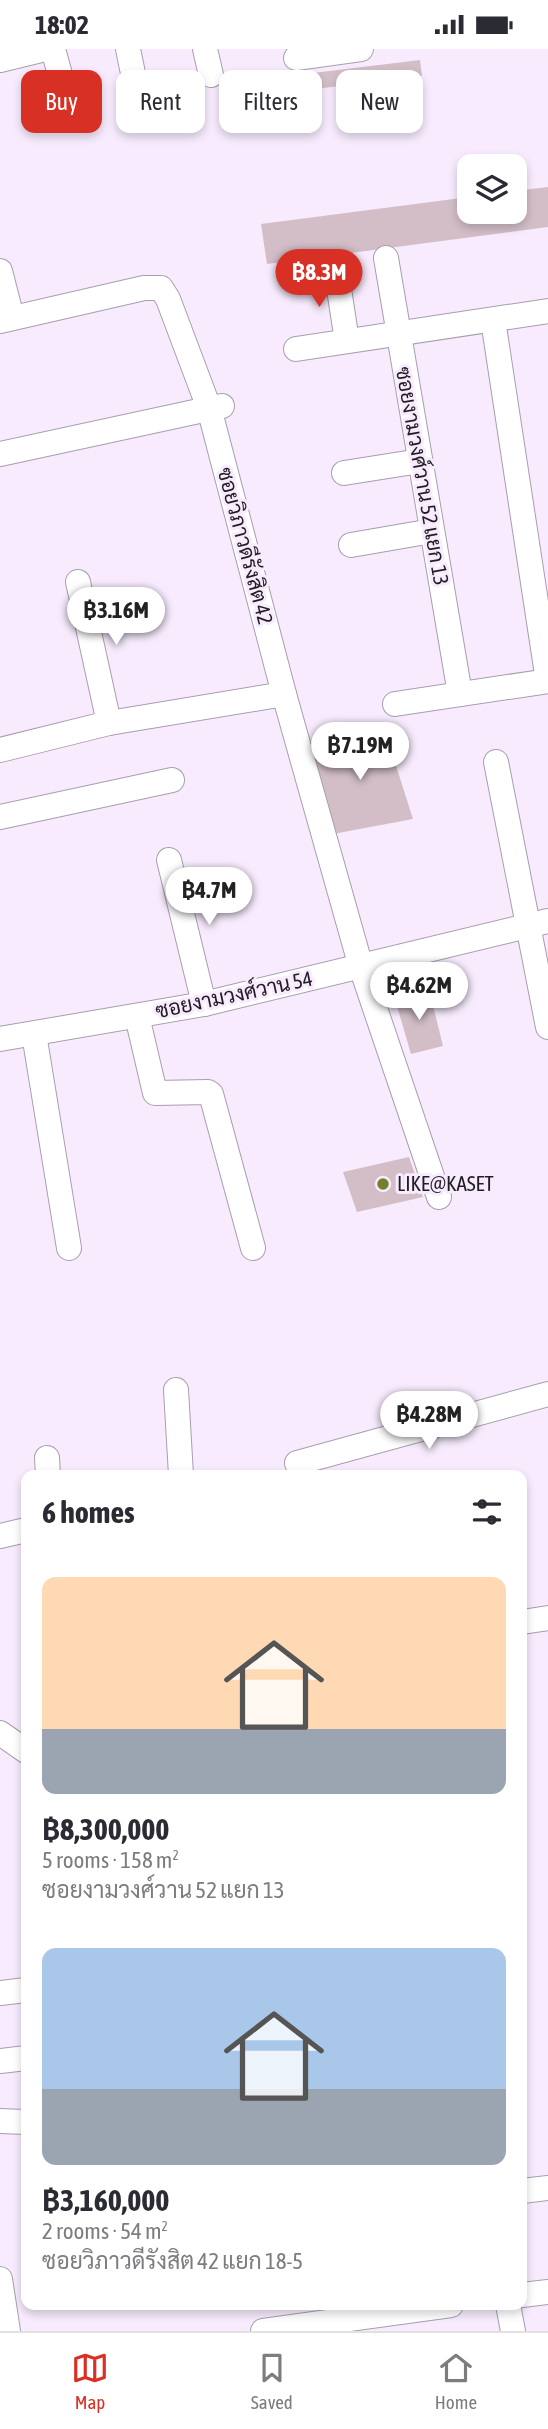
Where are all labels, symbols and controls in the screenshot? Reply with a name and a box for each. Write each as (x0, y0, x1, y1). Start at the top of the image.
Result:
text: 18:02 (35, 10, 89, 40)
chip: Buy (21, 70, 102, 133)
chip: Rent (116, 70, 205, 133)
chip: Filters (219, 70, 322, 133)
chip: New (336, 70, 423, 133)
map controls (457, 154, 527, 224)
button: layers (457, 154, 527, 224)
pin: ฿8.3M (270, 250, 368, 309)
text: ฿8.3M (292, 259, 347, 285)
street label: ซอยงามวงศ์วาน 52 แยก 13 (392, 364, 455, 587)
street label: ซอยวิภาวดีรังสิต 42 (213, 465, 278, 627)
pin: ฿3.16M (59, 587, 173, 647)
text: ฿3.16M (83, 597, 149, 623)
pin: ฿7.19M (303, 723, 417, 782)
text: ฿7.19M (327, 732, 393, 758)
pin: ฿4.7M (160, 867, 258, 927)
text: ฿4.7M (182, 877, 237, 903)
pin: ฿4.62M (362, 963, 476, 1022)
street label: ซอยงามวงศ์วาน 54 (153, 965, 315, 1022)
text: ฿4.62M (386, 972, 452, 998)
place label: LIKE@KASET (397, 1171, 494, 1195)
marker: LIKE@KASET (375, 1176, 391, 1192)
pin: ฿4.28M (372, 1391, 486, 1451)
text: ฿4.28M (396, 1401, 462, 1427)
icon: filters (468, 1493, 506, 1531)
text: 6 homes (42, 1495, 135, 1529)
icon: home (211, 1622, 337, 1748)
text: ฿8,300,000 (42, 1812, 169, 1846)
text: 5 rooms · 158 m² (42, 1847, 179, 1873)
text: ซอยงามวงศ์วาน 52 แยก 13 (42, 1877, 285, 1903)
icon: home (211, 1993, 337, 2119)
text: ฿3,160,000 (42, 2183, 169, 2217)
text: 2 rooms · 54 m² (42, 2218, 168, 2244)
text: ซอยวิภาวดีรังสิต 42 แยก 18-5 (42, 2248, 303, 2274)
tab: Map (71, 2349, 109, 2413)
tab: Saved (251, 2349, 293, 2413)
tab: Home (435, 2349, 477, 2413)

